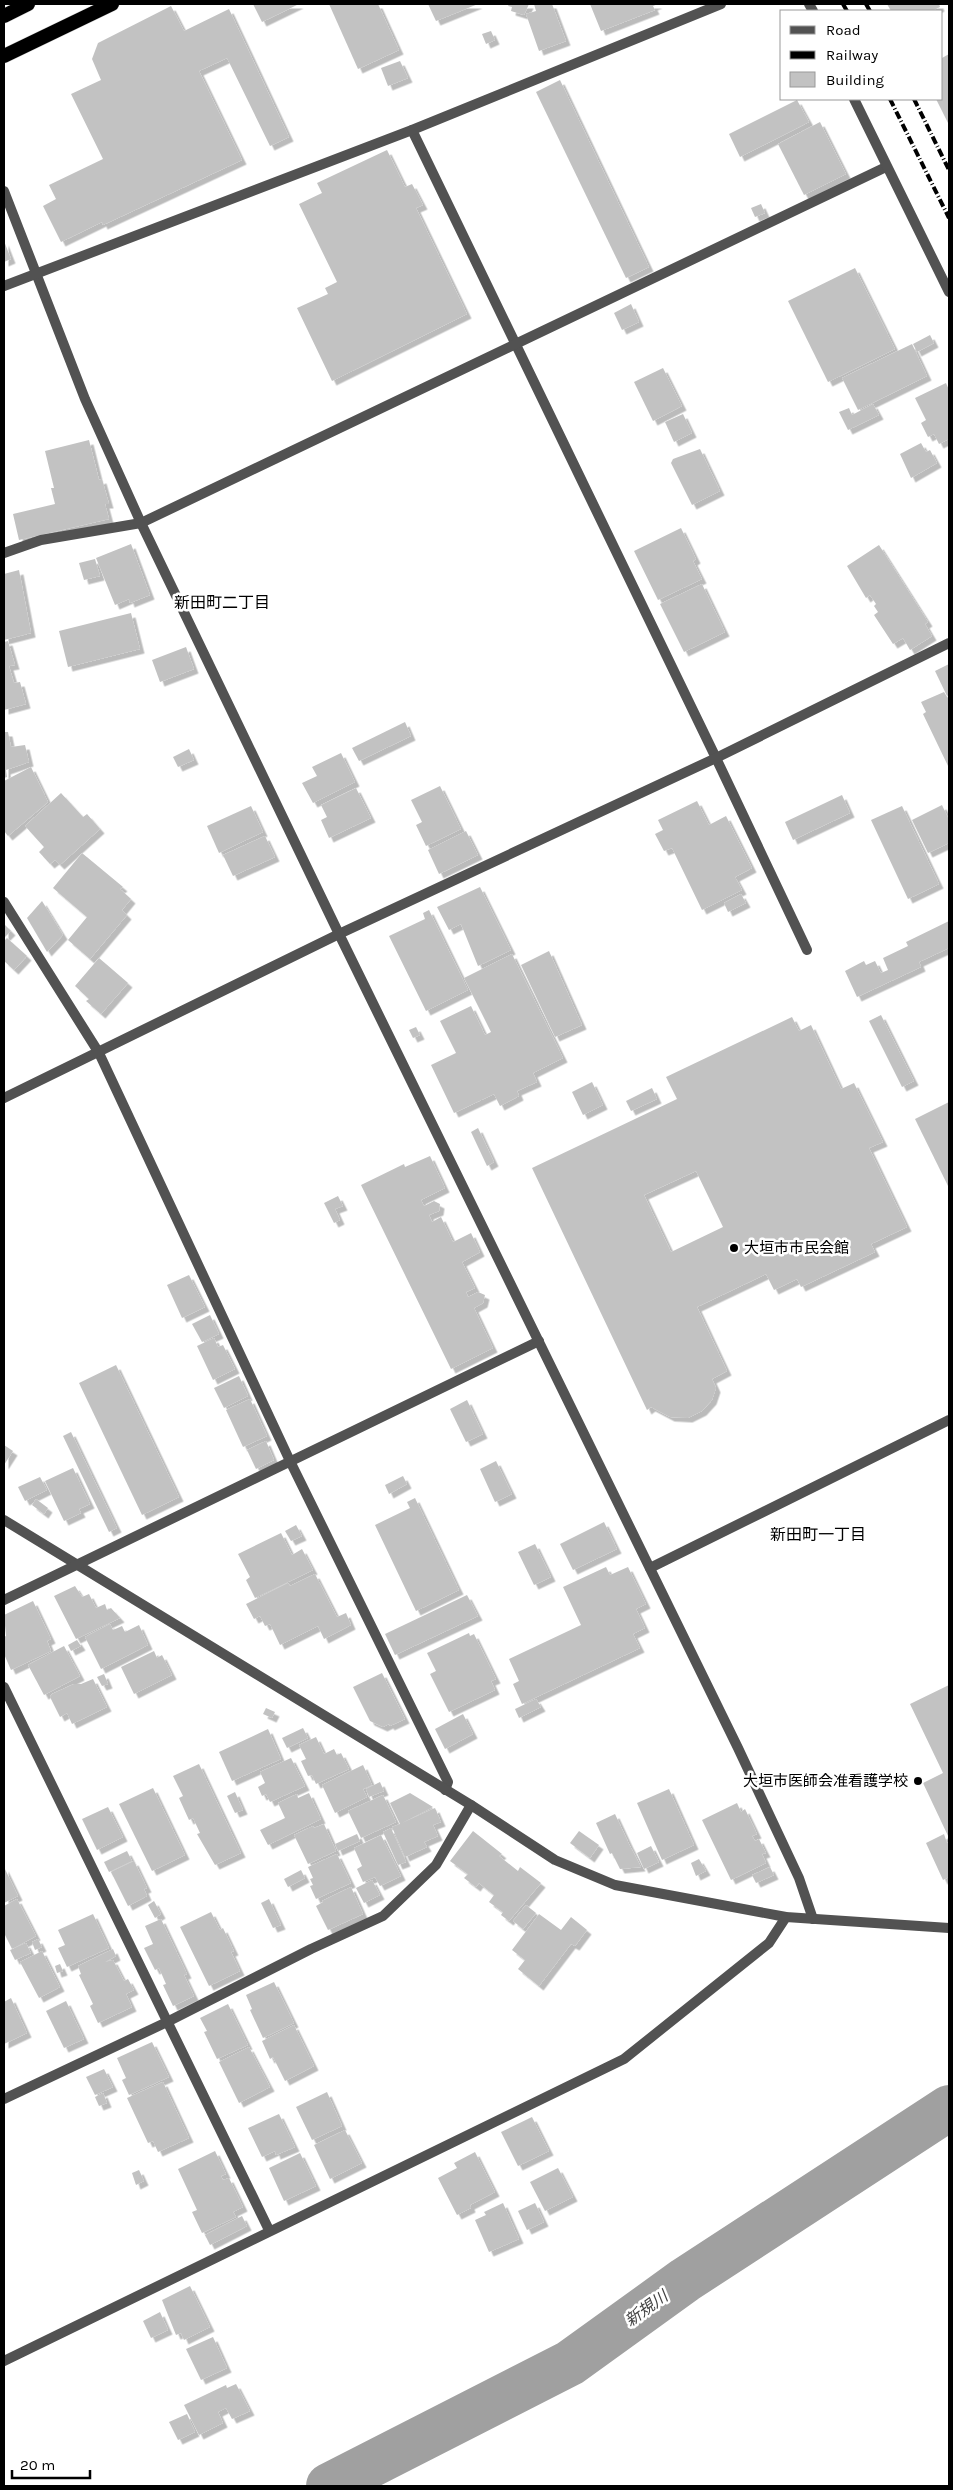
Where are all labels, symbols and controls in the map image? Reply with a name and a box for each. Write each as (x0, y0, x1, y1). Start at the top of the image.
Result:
legend (780, 10, 943, 100)
text: Road (826, 21, 861, 39)
text: Railway (826, 46, 878, 64)
text: Building (826, 71, 884, 89)
district label: 新田町二丁目 (174, 593, 270, 612)
place label: 大垣市市民会館 (744, 1239, 849, 1257)
marker: 大垣市市民会館 (728, 1242, 740, 1254)
district label: 新田町一丁目 (770, 1525, 866, 1544)
place label: 大垣市医師会准看護学校 (743, 1772, 908, 1790)
marker: 大垣市医師会准看護学校 (912, 1775, 924, 1787)
water label: 新規川 (621, 2285, 673, 2330)
scale bar (12, 2448, 90, 2480)
text: 20 m (20, 2456, 55, 2474)

